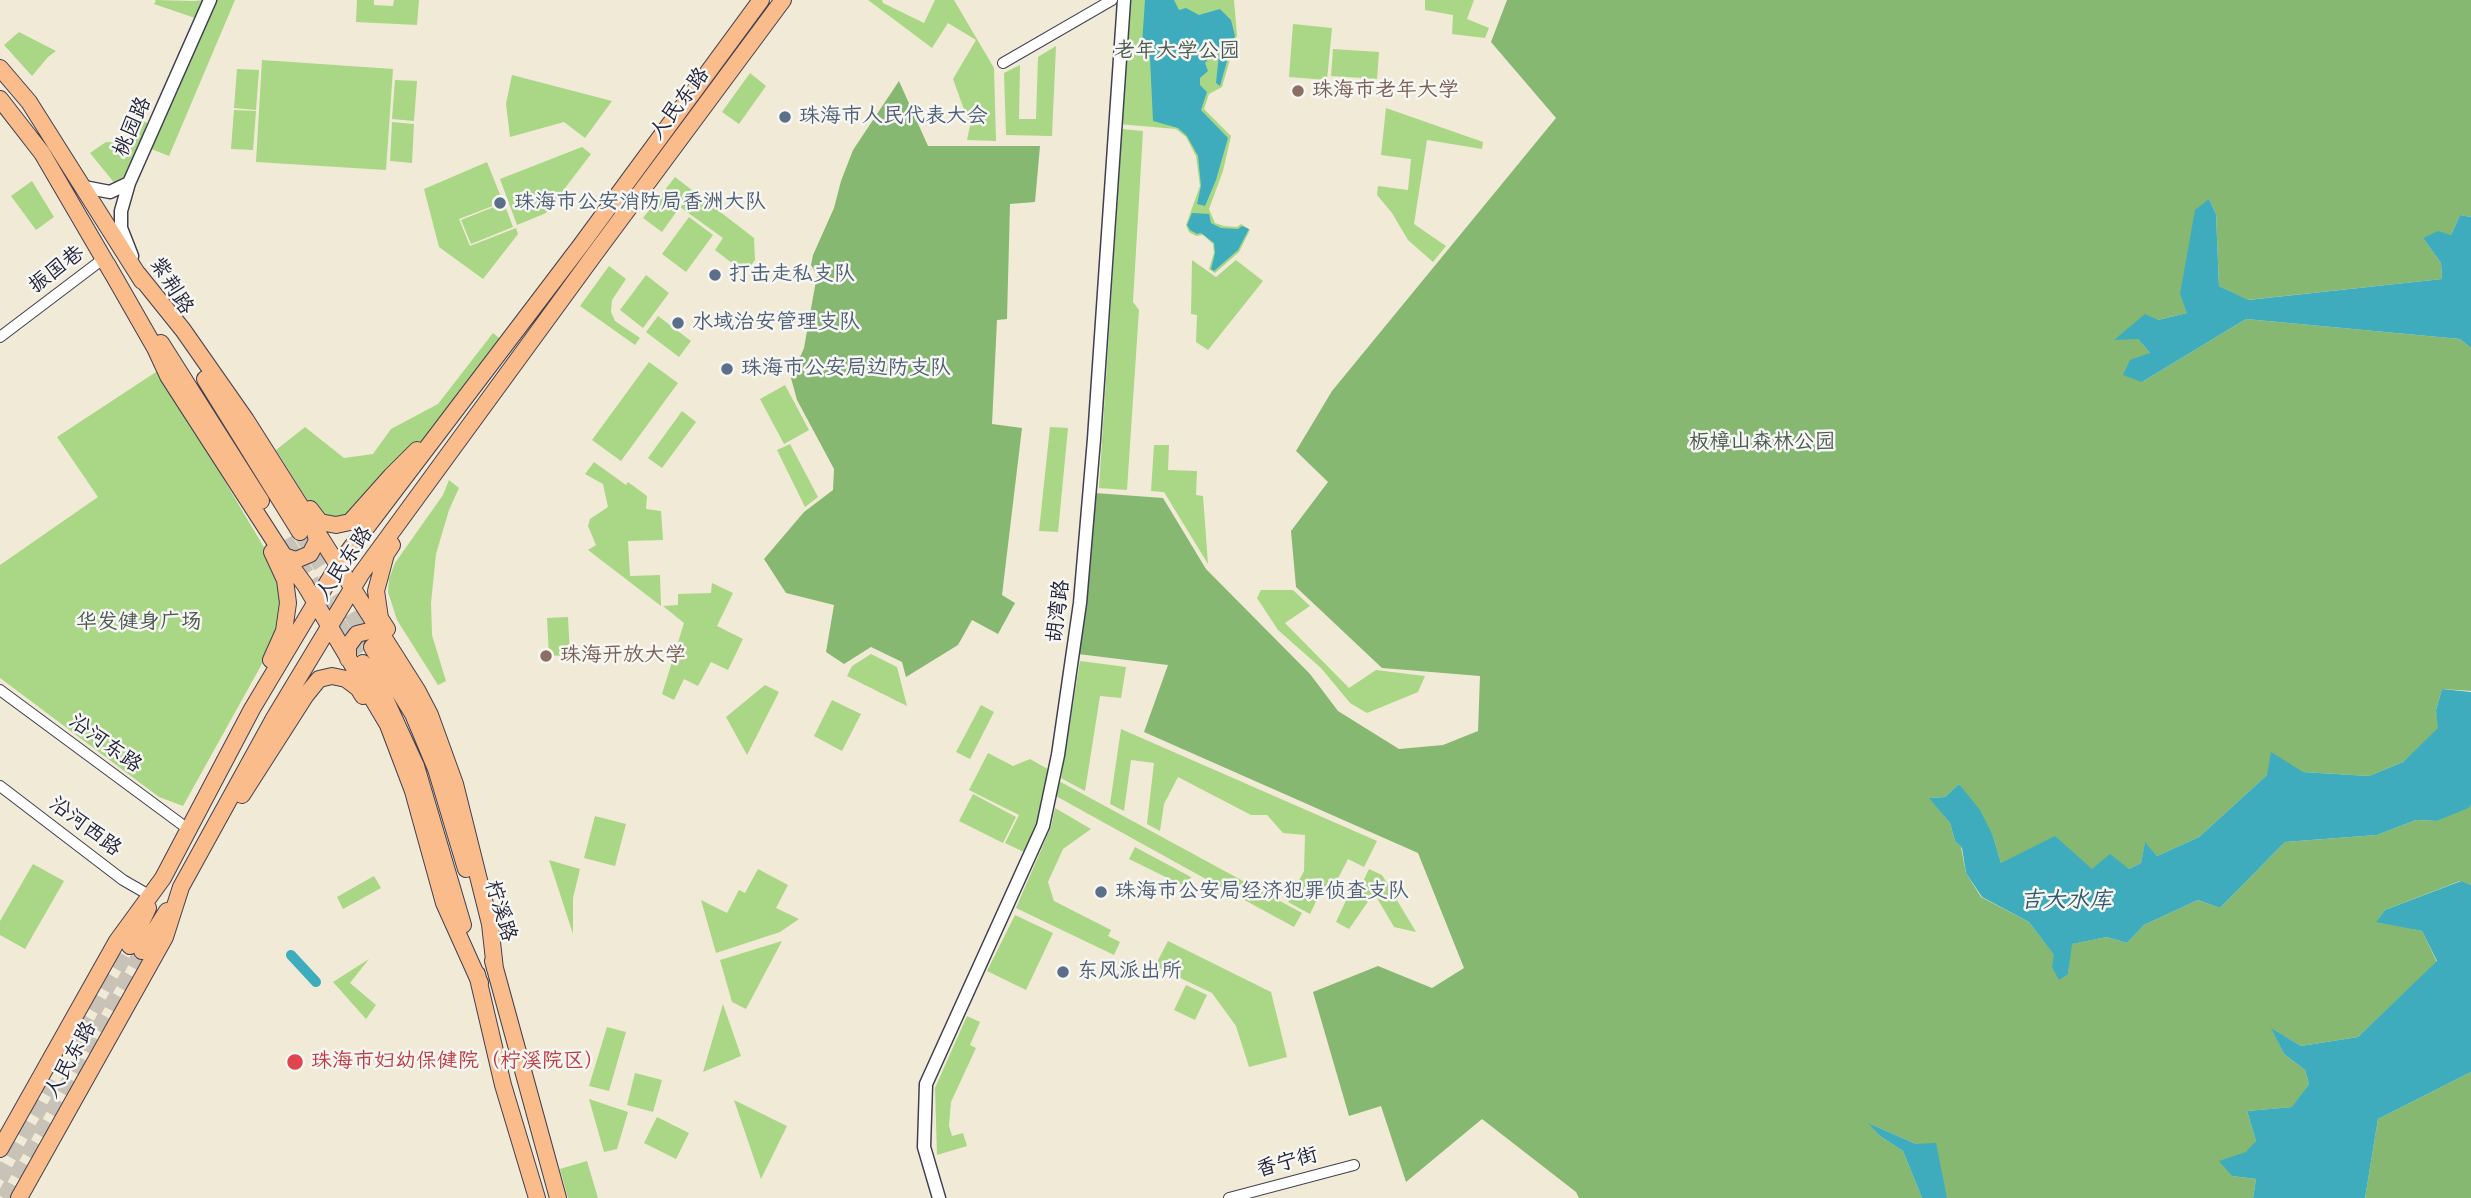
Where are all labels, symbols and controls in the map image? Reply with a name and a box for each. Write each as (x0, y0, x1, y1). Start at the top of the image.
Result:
park label: 老年大学公园 (1114, 39, 1240, 65)
street label: 人民东路 (645, 63, 715, 145)
place label: 珠海市老年大学 (1312, 78, 1459, 104)
marker: 珠海市老年大学 (1290, 83, 1306, 99)
street label: 桃园路 (109, 93, 157, 161)
place label: 珠海市人民代表大会 (799, 104, 988, 130)
marker: 珠海市人民代表大会 (777, 109, 793, 125)
place label: 珠海市公安消防局香洲大队 (514, 190, 766, 216)
marker: 珠海市公安消防局香洲大队 (492, 195, 508, 211)
street label: 振国巷 (24, 241, 90, 299)
street label: 紫荆路 (144, 253, 198, 319)
place label: 打击走私支队 (729, 262, 855, 288)
marker: 打击走私支队 (707, 267, 723, 283)
place label: 水域治安管理支队 (692, 310, 860, 336)
marker: 水域治安管理支队 (670, 315, 686, 331)
place label: 珠海市公安局边防支队 (741, 356, 951, 382)
marker: 珠海市公安局边防支队 (719, 361, 735, 377)
park label: 板樟山森林公园 (1689, 430, 1835, 456)
street label: 人民东路 (311, 522, 379, 606)
street label: 胡湾路 (1043, 578, 1075, 644)
park label: 华发健身广场 (76, 610, 202, 636)
place label: 珠海开放大学 (560, 643, 686, 669)
marker: 珠海开放大学 (538, 648, 554, 664)
street label: 沿河东路 (64, 709, 146, 779)
street label: 沿河西路 (44, 792, 126, 862)
street label: 柠溪路 (479, 877, 521, 945)
place label: 珠海市公安局经济犯罪侦查支队 (1115, 879, 1409, 905)
marker: 珠海市公安局经济犯罪侦查支队 (1093, 884, 1109, 900)
water label: 吉大水库 (2020, 887, 2112, 915)
place label: 东风派出所 (1077, 959, 1182, 985)
marker: 东风派出所 (1055, 964, 1071, 980)
street label: 人民东路 (40, 1017, 102, 1103)
place label: 珠海市妇幼保健院（柠溪院区） (311, 1049, 605, 1075)
marker: 珠海市妇幼保健院（柠溪院区） (285, 1052, 305, 1072)
street label: 香宁街 (1253, 1143, 1321, 1183)

